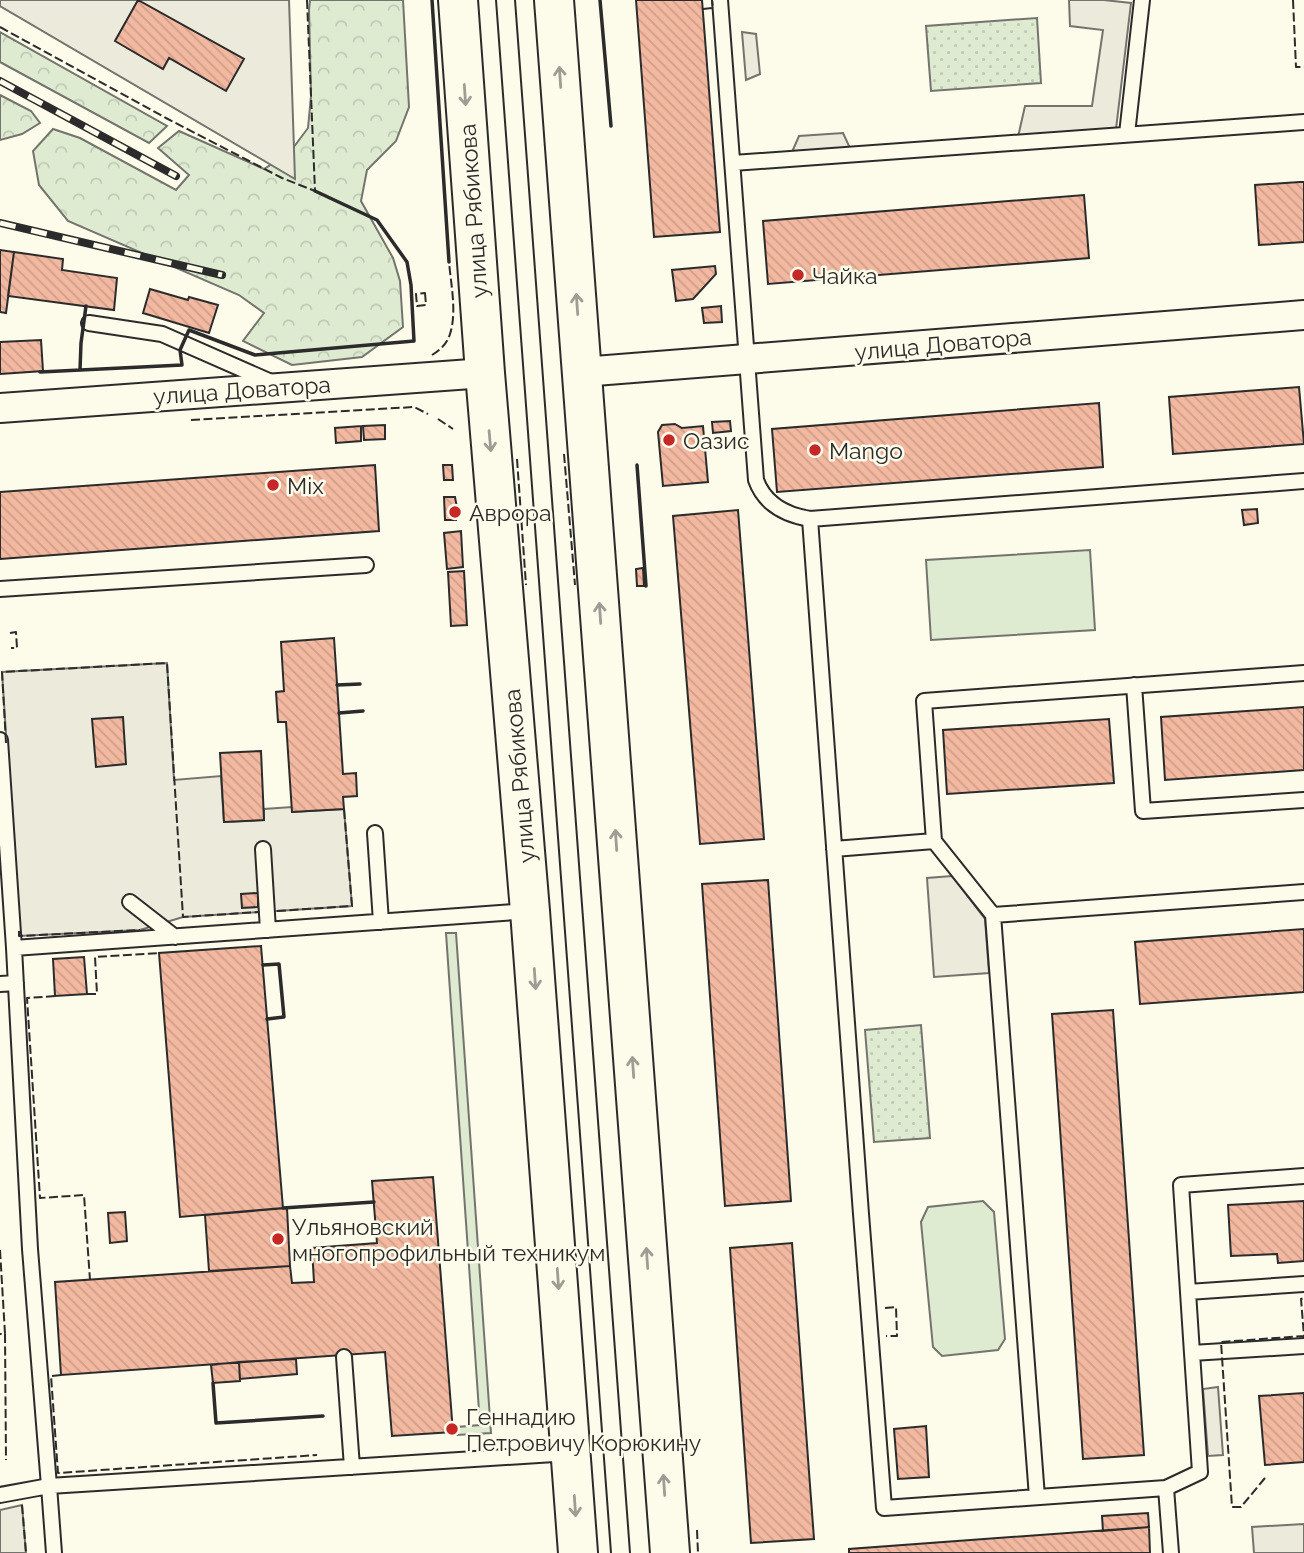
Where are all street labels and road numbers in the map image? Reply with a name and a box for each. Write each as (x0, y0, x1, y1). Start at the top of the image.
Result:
street label: улица Рябикова (453, 123, 493, 299)
street label: улица Доватора (853, 323, 1033, 365)
street label: улица Доватора (152, 370, 332, 410)
street label: улица Рябикова (498, 688, 540, 864)

